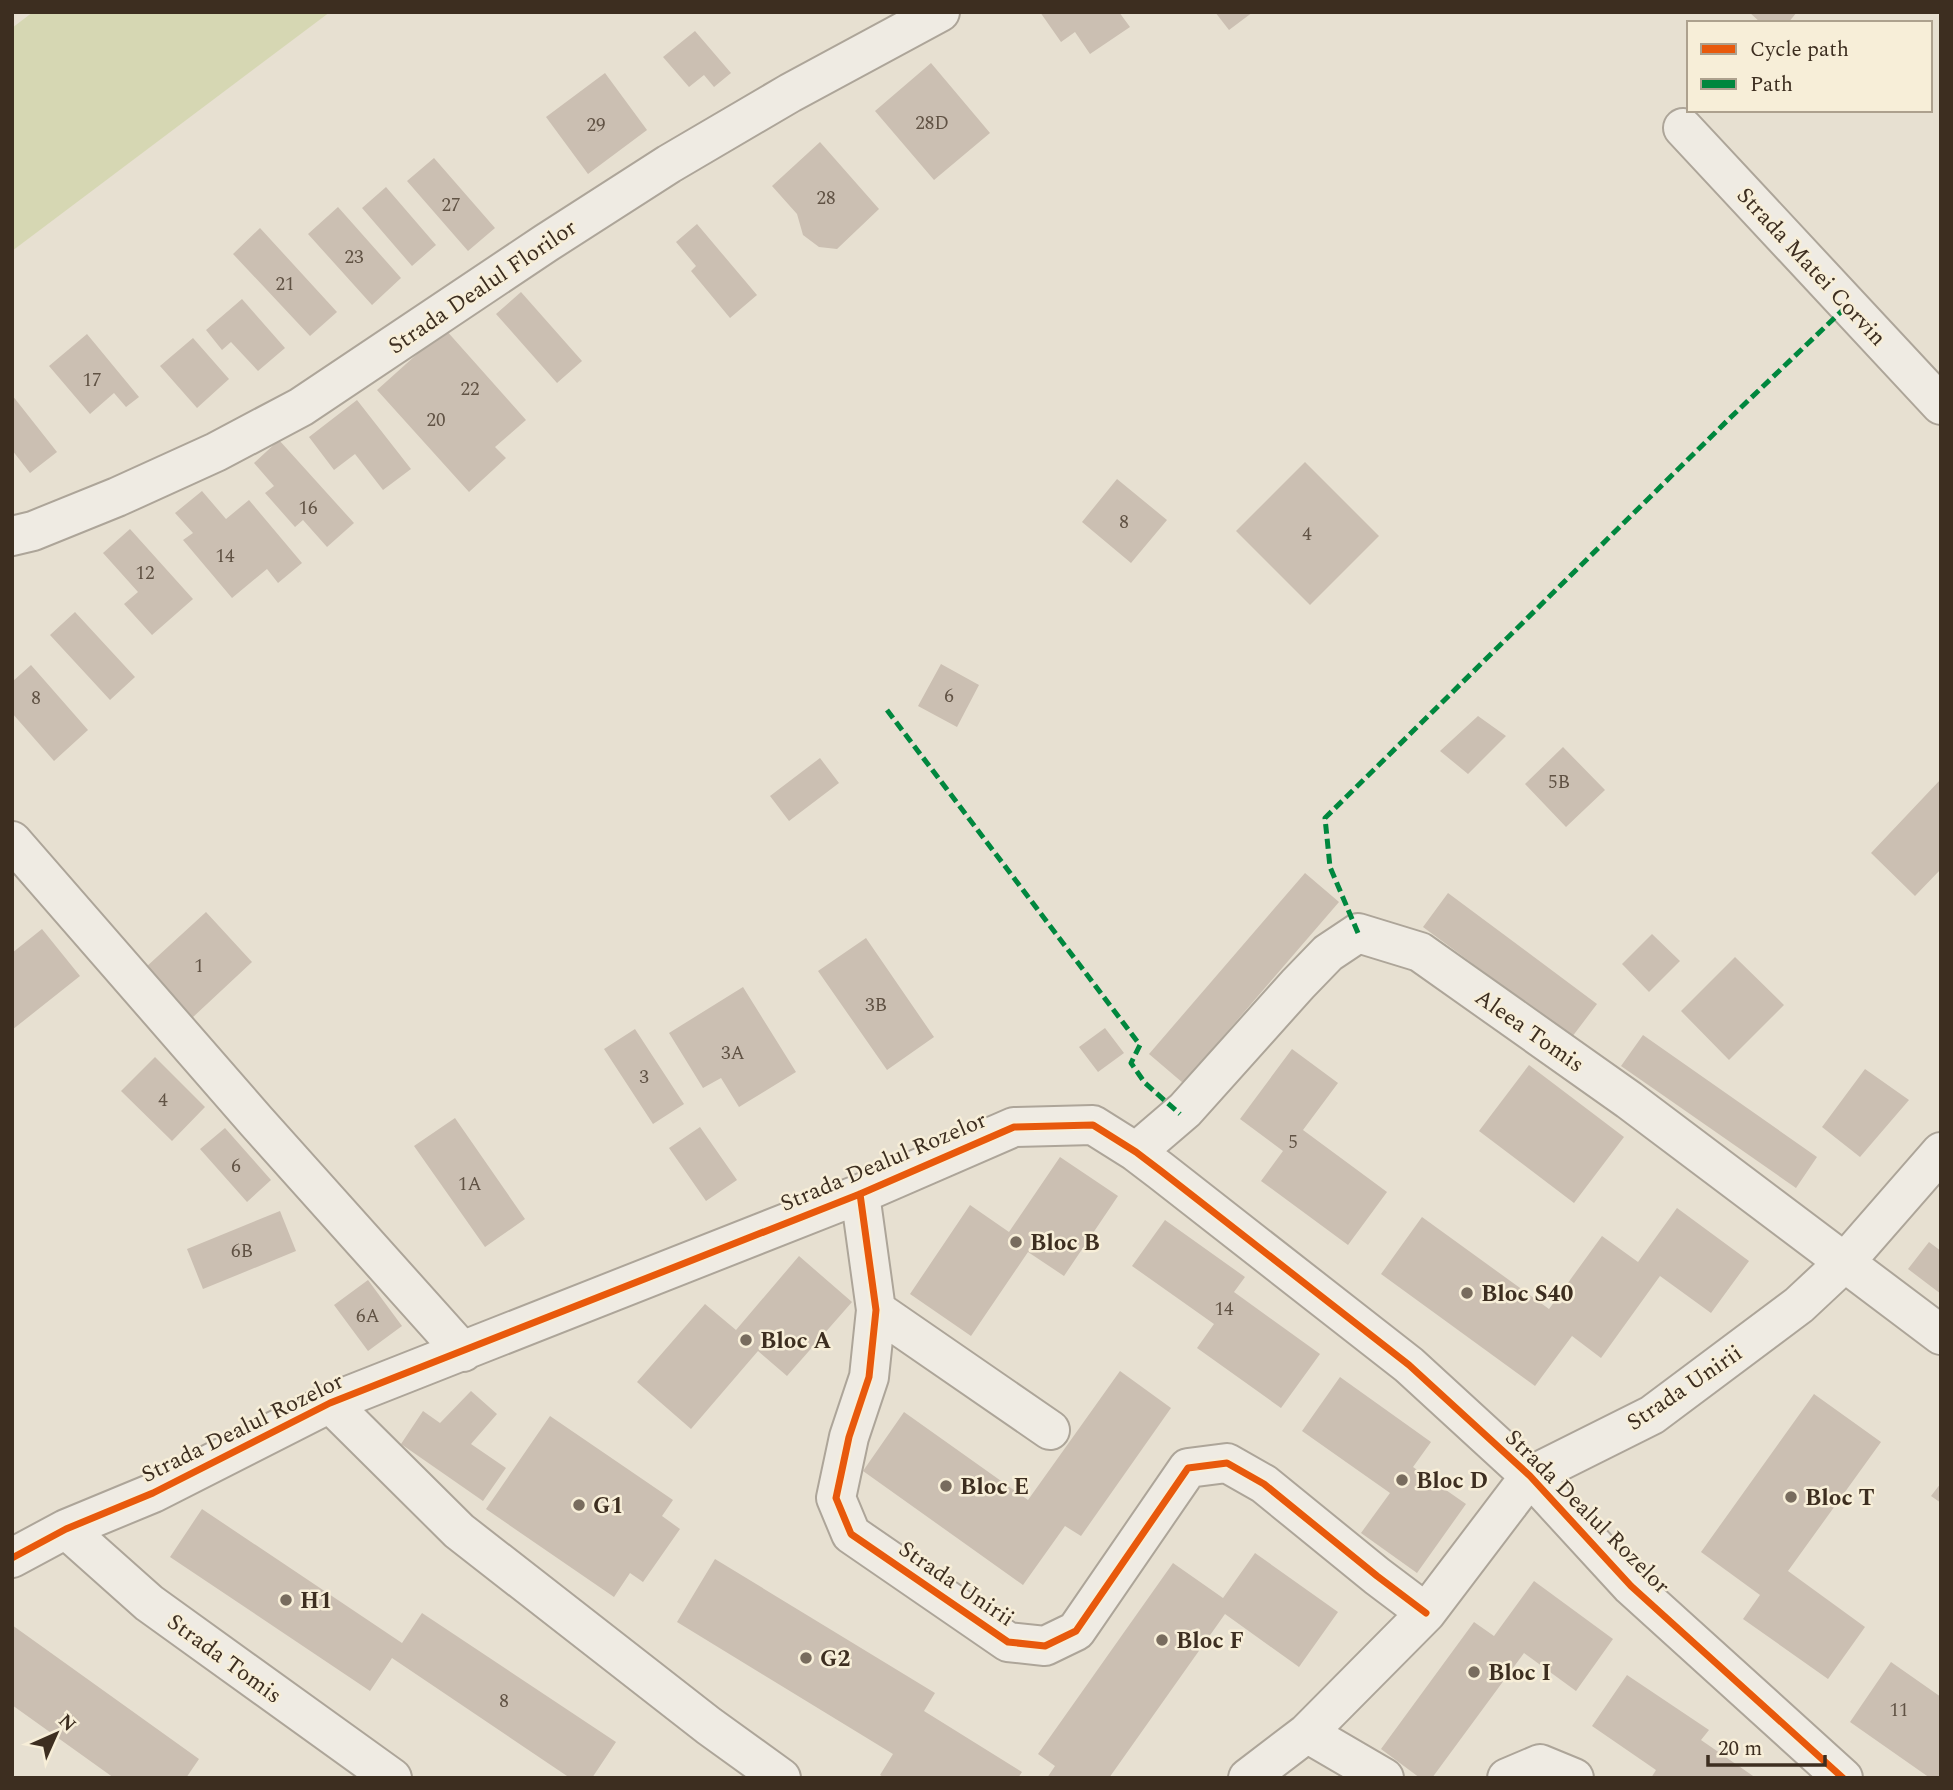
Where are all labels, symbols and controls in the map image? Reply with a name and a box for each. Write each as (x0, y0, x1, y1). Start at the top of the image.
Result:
legend (1687, 21, 1932, 112)
text: Cycle path (1750, 34, 1849, 66)
text: Path (1750, 69, 1793, 101)
house number: 28D (915, 109, 949, 138)
house number: 29 (586, 111, 606, 140)
street label: Strada Matei Corvin (1728, 180, 1894, 355)
house number: 28 (816, 184, 836, 213)
house number: 27 (441, 191, 461, 220)
street label: Strada Dealul Florilor (381, 211, 584, 364)
house number: 23 (344, 243, 364, 272)
house number: 21 (275, 270, 295, 299)
house number: 17 (82, 366, 102, 395)
house number: 22 (460, 375, 480, 404)
house number: 20 (426, 406, 446, 435)
house number: 16 (298, 494, 318, 523)
house number: 8 (1119, 508, 1129, 537)
house number: 4 (1302, 520, 1312, 549)
house number: 14 (215, 542, 235, 571)
house number: 12 (135, 559, 155, 588)
house number: 6 (944, 682, 954, 711)
house number: 8 (31, 684, 41, 713)
house number: 5B (1548, 768, 1570, 797)
house number: 1 (194, 952, 204, 981)
street label: Aleea Tomis (1467, 981, 1591, 1082)
house number: 3B (865, 991, 887, 1020)
house number: 3A (721, 1039, 745, 1068)
house number: 3 (639, 1063, 649, 1092)
house number: 4 (158, 1086, 168, 1115)
street label: Strada Dealul Rozelor (775, 1103, 992, 1222)
house number: 5 (1288, 1128, 1298, 1157)
house number: 6 (231, 1152, 241, 1181)
house number: 1A (458, 1170, 482, 1199)
place label: Bloc B (1030, 1226, 1100, 1261)
marker: Bloc B (1008, 1234, 1024, 1250)
house number: 6B (231, 1237, 253, 1266)
place label: Bloc S40 (1481, 1277, 1573, 1312)
marker: Bloc S40 (1459, 1285, 1475, 1301)
house number: 14 (1214, 1295, 1234, 1324)
house number: 6A (356, 1302, 380, 1331)
place label: Bloc A (760, 1324, 831, 1359)
marker: Bloc A (738, 1332, 754, 1348)
street label: Strada Unirii (1620, 1336, 1750, 1440)
street label: Strada Dealul Rozelor (136, 1364, 350, 1493)
street label: Strada Dealul Rozelor (1496, 1421, 1678, 1603)
place label: Bloc D (1416, 1464, 1488, 1499)
place label: Bloc E (960, 1470, 1029, 1505)
marker: Bloc D (1394, 1472, 1410, 1488)
marker: Bloc E (938, 1478, 954, 1494)
place label: Bloc T (1805, 1481, 1875, 1516)
place label: G1 (593, 1489, 623, 1524)
marker: Bloc T (1783, 1489, 1799, 1505)
marker: G1 (571, 1497, 587, 1513)
street label: Strada Unirii (891, 1532, 1021, 1636)
place label: H1 (300, 1584, 332, 1619)
marker: H1 (278, 1592, 294, 1608)
street label: Strada Tomis (159, 1605, 289, 1713)
place label: Bloc F (1176, 1624, 1244, 1659)
marker: Bloc F (1154, 1632, 1170, 1648)
place label: G2 (820, 1642, 850, 1677)
marker: G2 (798, 1650, 814, 1666)
place label: Bloc I (1488, 1656, 1551, 1691)
marker: Bloc I (1466, 1664, 1482, 1680)
house number: 8 (499, 1687, 509, 1716)
house number: 11 (1889, 1696, 1909, 1725)
north arrow (21, 1699, 91, 1769)
text: N (51, 1707, 83, 1739)
scale bar (1708, 1724, 1825, 1768)
text: 20 m (1718, 1733, 1762, 1765)

